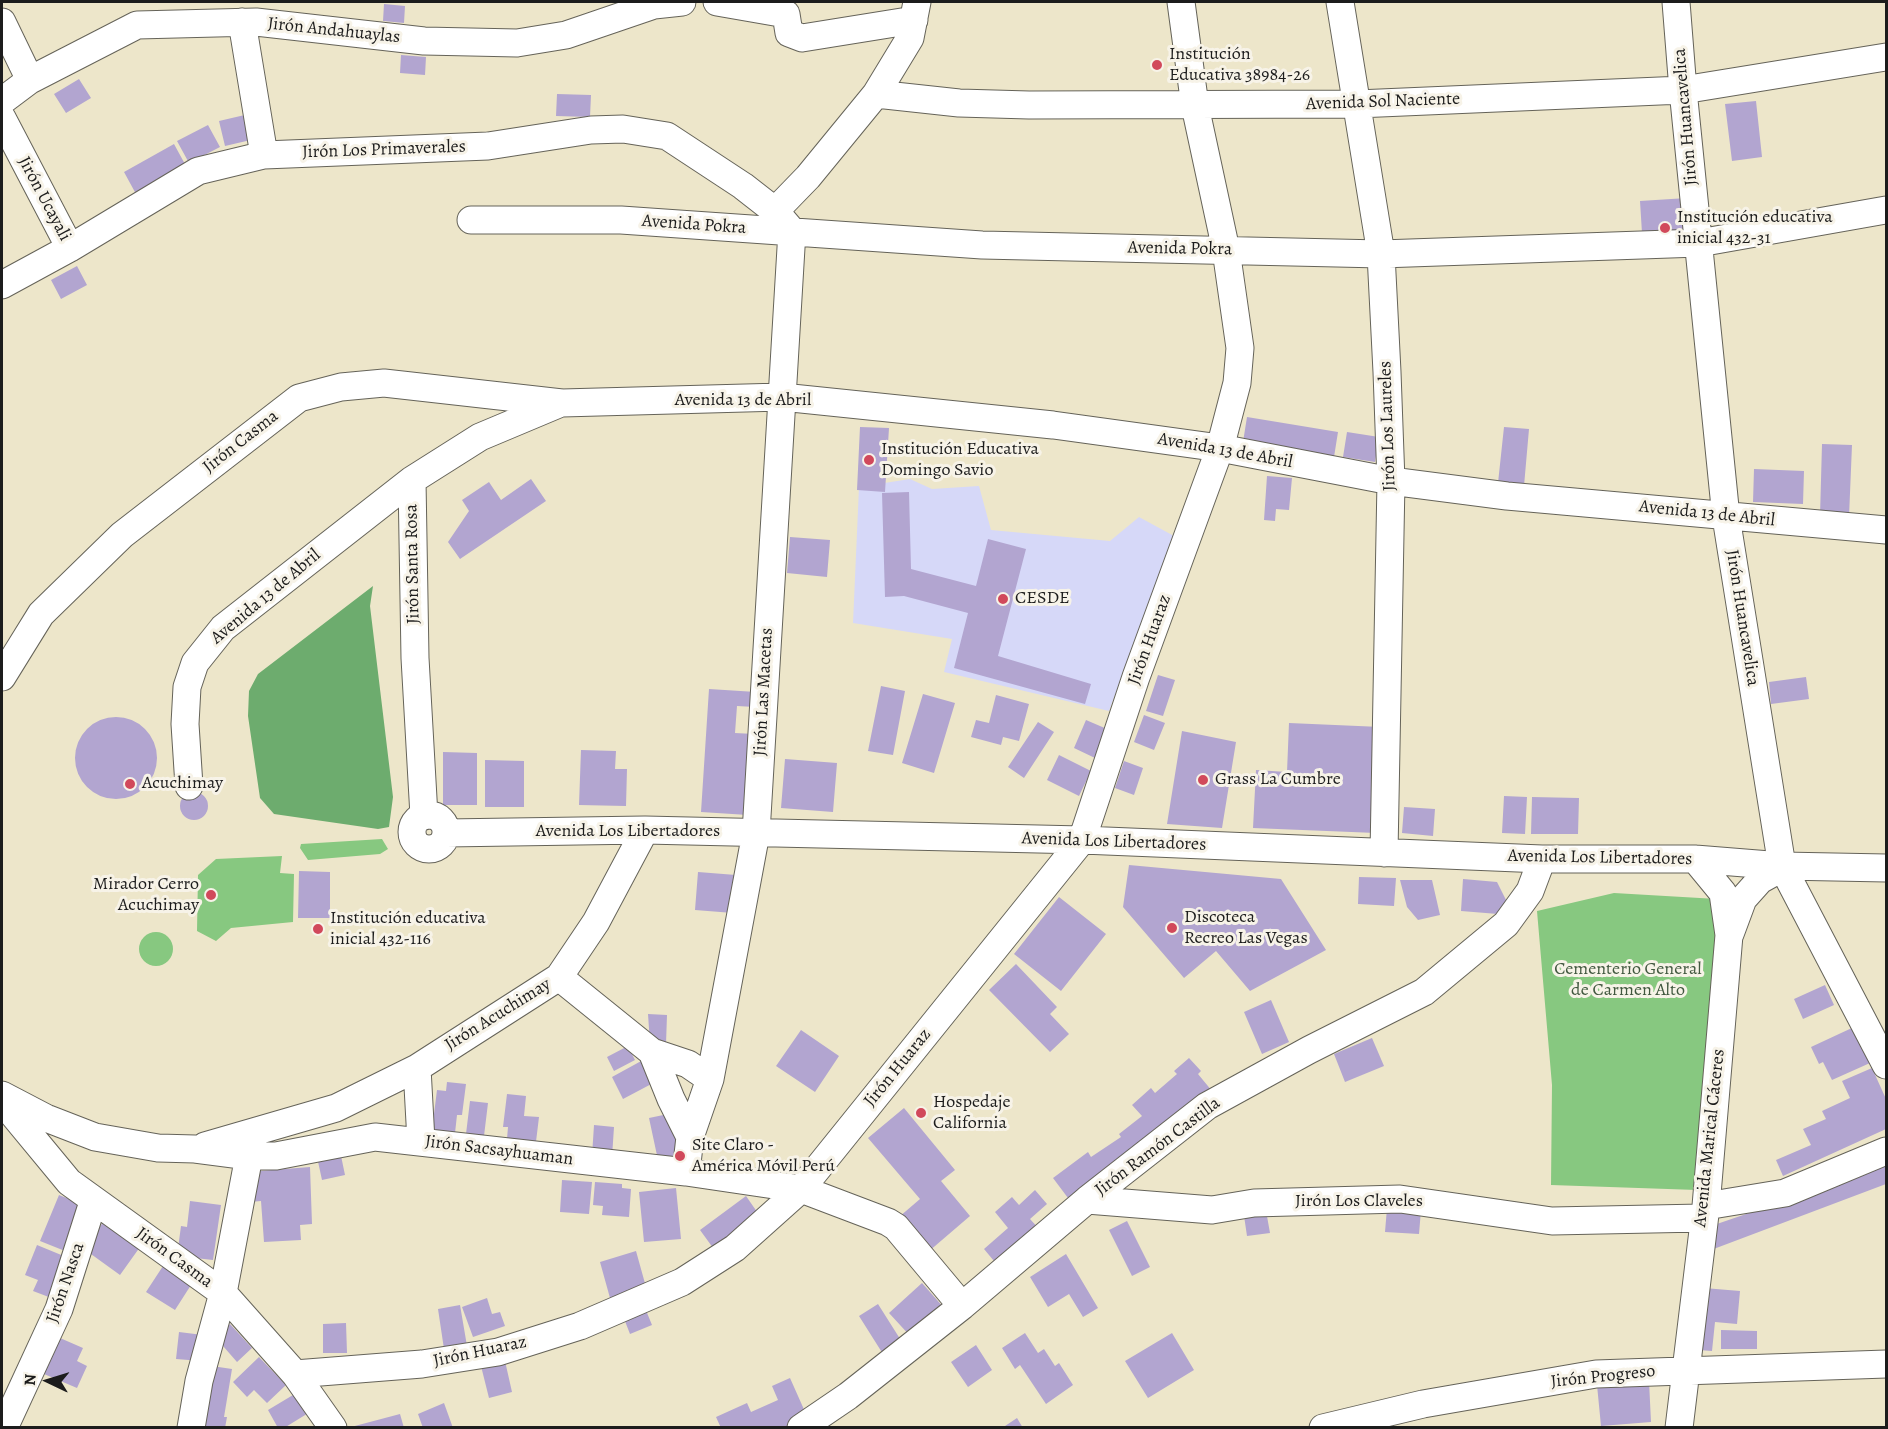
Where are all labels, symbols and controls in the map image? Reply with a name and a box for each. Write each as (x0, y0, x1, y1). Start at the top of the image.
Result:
street label: Jirón Andahuaylas (267, 13, 401, 49)
place label: Institución Educativa 38984-26 (1169, 44, 1310, 86)
street label: Jirón Huancavelica (1669, 47, 1703, 187)
marker: Institución Educativa 38984-26 (1150, 58, 1164, 72)
street label: Avenida Sol Naciente (1306, 89, 1460, 115)
street label: Jirón Los Primaverales (302, 136, 466, 164)
street label: Jirón Ucayali (13, 153, 75, 245)
place label: Institución educativa inicial 432-31 (1677, 207, 1833, 250)
street label: Avenida Pokra (641, 211, 747, 239)
marker: Institución educativa inicial 432-31 (1658, 221, 1672, 235)
street label: Avenida Pokra (1128, 237, 1232, 261)
street label: Jirón Los Laureles (1375, 361, 1401, 491)
street label: Avenida 13 de Abril (675, 390, 811, 412)
street label: Jirón Casma (199, 406, 283, 478)
street label: Avenida 13 de Abril (1156, 428, 1294, 474)
place label: Institución Educativa Domingo Savio (881, 439, 1039, 482)
marker: Institución Educativa Domingo Savio (862, 453, 876, 467)
street label: Avenida 13 de Abril (1638, 496, 1776, 532)
street label: Jirón Santa Rosa (401, 504, 425, 624)
street label: Avenida 13 de Abril (207, 545, 325, 649)
street label: Jirón Huancavelica (1721, 548, 1763, 688)
place label: CESDE (1015, 588, 1070, 610)
marker: CESDE (996, 592, 1010, 606)
street label: Jirón Huaraz (1124, 592, 1176, 688)
street label: Jirón Las Macetas (750, 627, 778, 757)
place label: Grass La Cumbre (1215, 769, 1341, 791)
place label: Acuchimay (142, 773, 223, 795)
marker: Grass La Cumbre (1196, 773, 1210, 787)
marker: Acuchimay (123, 777, 137, 791)
street label: Avenida Los Libertadores (536, 821, 720, 843)
street label: Avenida Los Libertadores (1021, 828, 1207, 856)
street label: Avenida Los Libertadores (1507, 846, 1693, 870)
place label: Mirador Cerro Acuchimay (93, 874, 199, 916)
marker: Mirador Cerro Acuchimay (204, 888, 218, 902)
place label: Discoteca Recreo Las Vegas (1184, 907, 1308, 950)
place label: Institución educativa inicial 432-116 (330, 908, 486, 950)
marker: Discoteca Recreo Las Vegas (1165, 921, 1179, 935)
marker: Institución educativa inicial 432-116 (311, 922, 325, 936)
park label: Cementerio General de Carmen Alto (1554, 959, 1702, 1002)
street label: Jirón Acuchimay (441, 974, 555, 1056)
street label: Jirón Huaraz (860, 1024, 936, 1112)
street label: Avenida Marical Cáceres (1690, 1048, 1730, 1228)
place label: Hospedaje California (933, 1092, 1011, 1134)
street label: Jirón Ramón Castilla (1091, 1093, 1225, 1201)
marker: Hospedaje California (914, 1106, 928, 1120)
street label: Jirón Sacsayhuaman (424, 1131, 574, 1171)
place label: Site Claro - América Móvil Perú (692, 1135, 835, 1178)
marker: Site Claro - América Móvil Perú (673, 1149, 687, 1163)
street label: Jirón Los Claveles (1295, 1191, 1423, 1213)
street label: Jirón Casma (131, 1223, 217, 1293)
street label: Jirón Nasca (42, 1240, 90, 1326)
street label: Jirón Huaraz (431, 1332, 529, 1372)
north arrow (18, 1351, 78, 1411)
street label: Jirón Progreso (1550, 1361, 1656, 1393)
text: N (19, 1373, 41, 1386)

